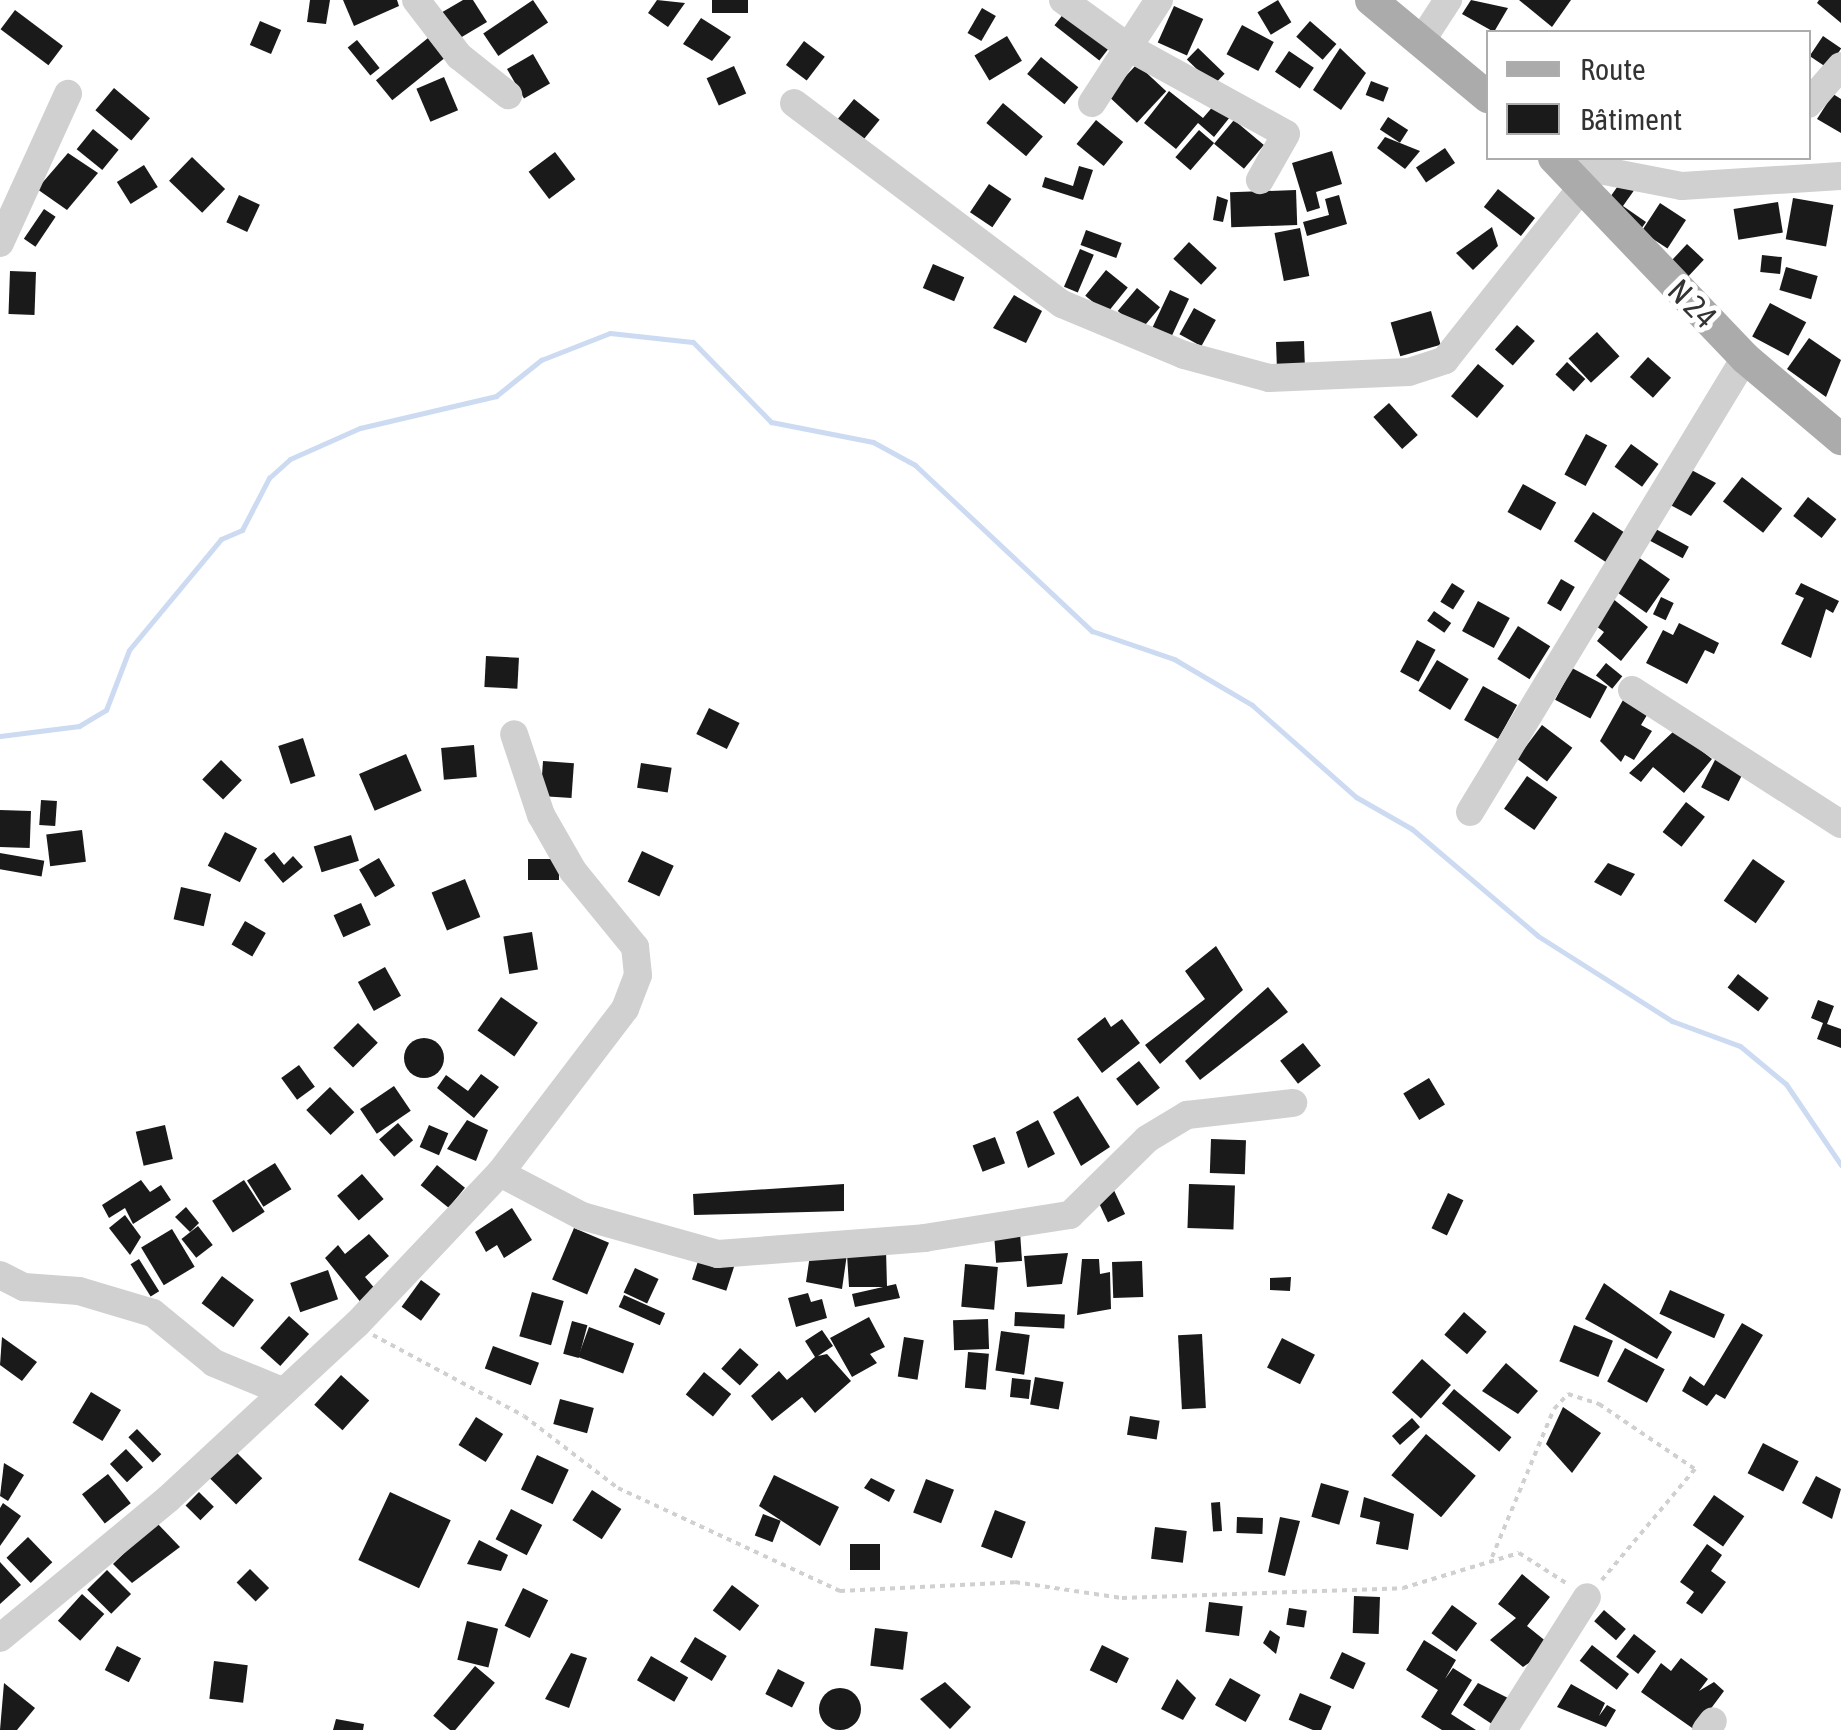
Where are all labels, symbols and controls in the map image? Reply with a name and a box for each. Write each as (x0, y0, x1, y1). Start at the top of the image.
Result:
legend (1486, 30, 1811, 160)
text: Route (1580, 52, 1646, 86)
text: Bâtiment (1580, 102, 1682, 136)
street label: N 24 (1660, 272, 1724, 336)

